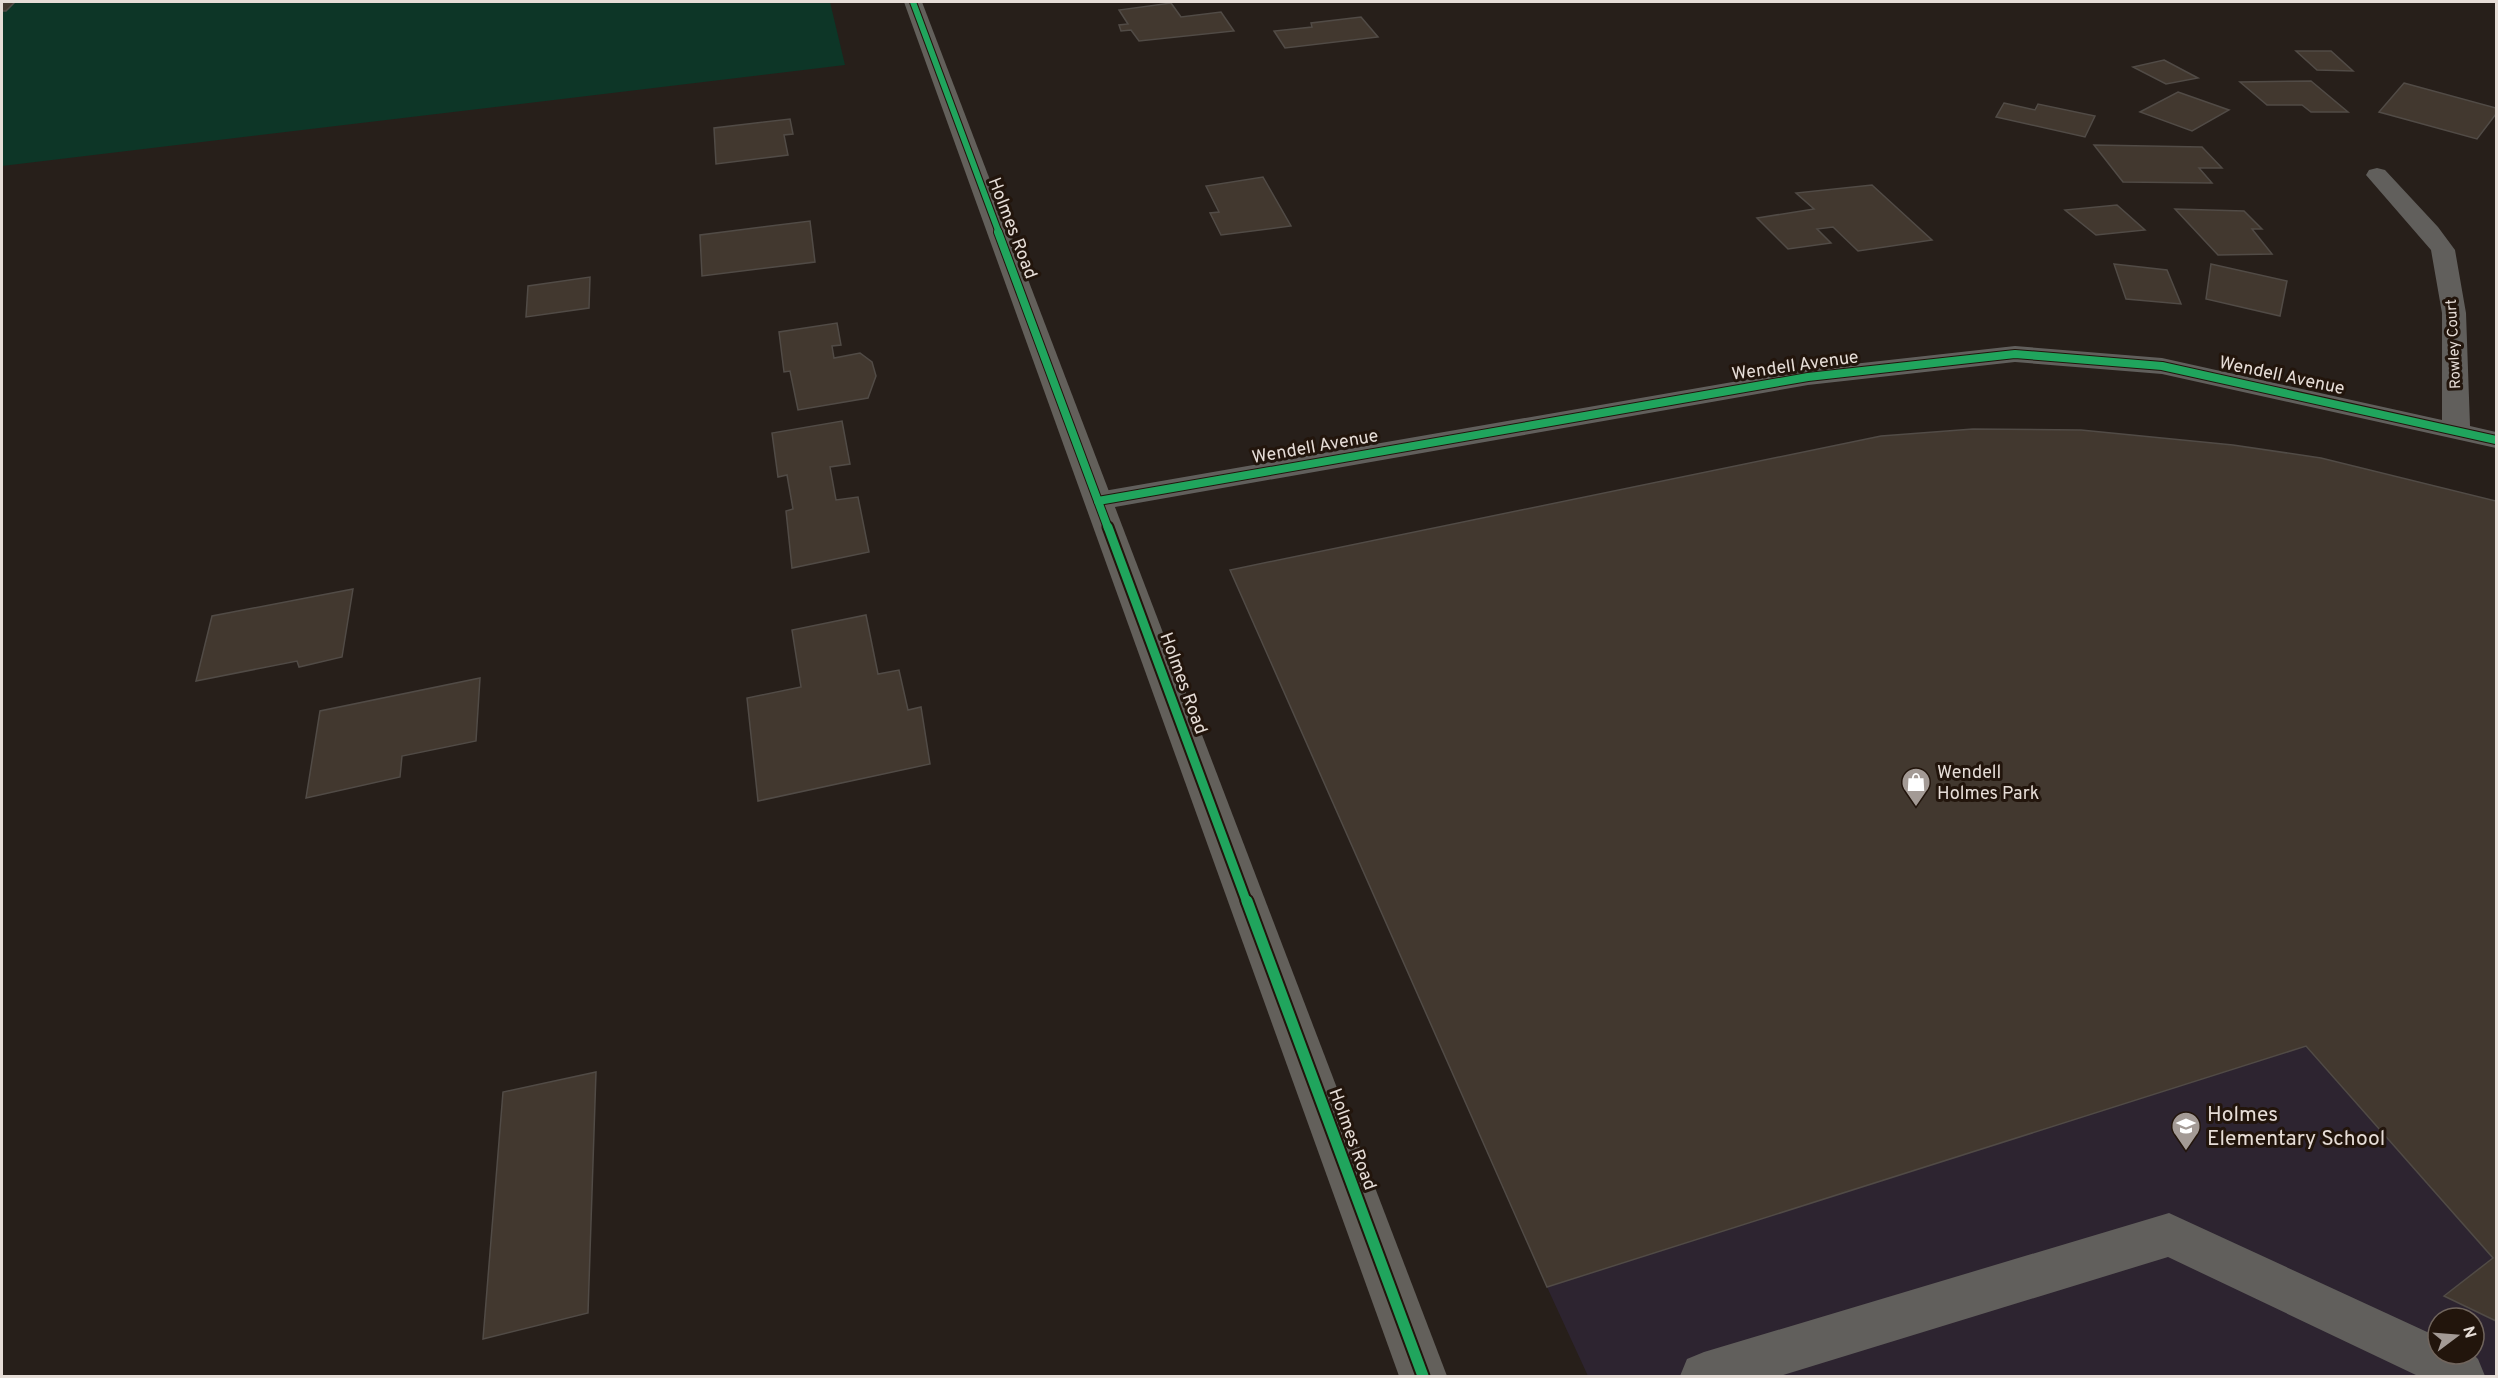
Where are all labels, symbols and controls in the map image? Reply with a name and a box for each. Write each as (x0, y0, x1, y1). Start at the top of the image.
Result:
street label: Holmes Road (982, 175, 1041, 282)
street label: Rowley Court (2443, 298, 2466, 389)
street label: Wendell Avenue (1730, 346, 1860, 387)
street label: Wendell Avenue (2217, 352, 2347, 401)
street label: Wendell Avenue (1250, 425, 1380, 470)
street label: Holmes Road (1154, 629, 1212, 738)
place label: Wendell Holmes Park (1937, 762, 2039, 806)
shop icon: Wendell Holmes Park (1900, 766, 1932, 808)
street label: Holmes Road (1323, 1085, 1381, 1194)
place label: Holmes Elementary School (2207, 1102, 2385, 1153)
school or university icon: Holmes Elementary School (2170, 1110, 2202, 1152)
north arrow (2426, 1306, 2486, 1366)
text: N (2457, 1324, 2480, 1341)

